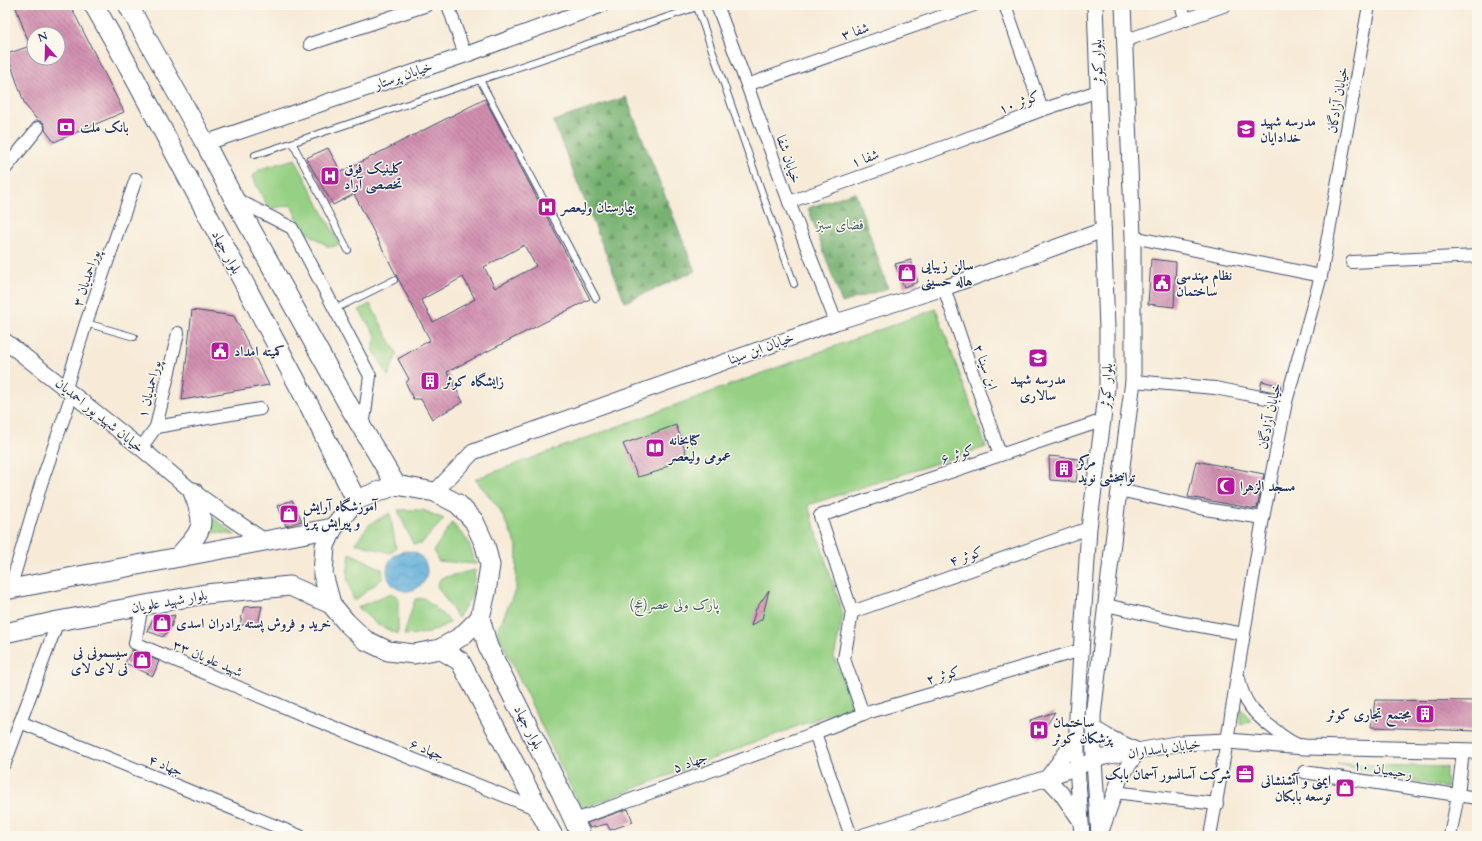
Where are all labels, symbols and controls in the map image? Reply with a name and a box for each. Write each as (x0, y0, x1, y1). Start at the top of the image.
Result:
street label: شفا ۳ (839, 18, 872, 45)
north arrow (26, 26, 66, 66)
text: N (36, 28, 50, 46)
street label: بلوار کوثر (1087, 39, 1108, 87)
street label: خیابان پرستار (370, 57, 435, 95)
street label: خیابان آزادگان (1322, 65, 1353, 135)
street label: کوثر ۱۰ (996, 86, 1042, 119)
place label: مدرسه شهید خدادایان (1260, 112, 1316, 147)
bank icon: بانک ملت (55, 116, 77, 138)
place label: بانک ملت (80, 118, 129, 137)
school or university icon: مدرسه شهید خدادایان (1235, 118, 1257, 140)
street label: خیابان شفا (771, 132, 806, 186)
street label: شفا ۱ (849, 145, 882, 172)
place label: کلینیک فوق تخصصی آراد (344, 159, 403, 194)
hospital icon: کلینیک فوق تخصصی آراد (319, 165, 341, 187)
hospital icon: بیمارستان ولیعصر (536, 196, 558, 218)
place label: بیمارستان ولیعصر (559, 198, 636, 217)
park label: فضای سبز (814, 215, 864, 234)
street label: بلوار جهاد (207, 227, 246, 278)
street label: پوراحمدیان ۳ (68, 246, 106, 309)
place label: سالن زیبایی هاله حسینی (920, 256, 974, 291)
shop icon: سالن زیبایی هاله حسینی (896, 262, 918, 284)
place label: نظام مهندسی ساختمان (1176, 266, 1232, 301)
public building icon: نظام مهندسی ساختمان (1151, 272, 1173, 294)
street label: خیابان ابن سینا (726, 328, 797, 369)
public building icon: کمیته امداد (209, 340, 231, 362)
place label: کمیته امداد (234, 342, 285, 361)
street label: ابن سینا ۲ (969, 342, 1002, 393)
school or university icon: مدرسه شهید سالاری (1027, 347, 1049, 369)
street label: پوراحمدیان ۱ (133, 357, 167, 420)
street label: بلوار کوثر (1096, 362, 1117, 411)
building icon: زایشگاه کوثر (419, 370, 441, 392)
place label: مدرسه شهید سالاری (1010, 370, 1066, 405)
place label: زایشگاه کوثر (442, 372, 505, 391)
street label: خیابان شهید پور احمدیان (51, 374, 148, 458)
street label: خیابان آزادگان (1253, 381, 1286, 451)
place label: کتابخانه عمومی ولیعصر (667, 431, 731, 466)
library icon: کتابخانه عمومی ولیعصر (644, 437, 666, 459)
street label: کوثر ۶ (938, 440, 976, 469)
place label: مرکز توانبخشی نوید (1076, 452, 1135, 487)
building icon: مرکز توانبخشی نوید (1053, 458, 1075, 480)
mosque icon: مسجد الزهرا (1215, 475, 1237, 497)
place label: مسجد الزهرا (1240, 477, 1296, 496)
place label: آموزشگاه آرایش و پیرایش پریا (303, 497, 379, 533)
shop icon: آموزشگاه آرایش و پیرایش پریا (278, 503, 300, 525)
street label: کوثر ۴ (947, 542, 986, 571)
street label: بلوار شهید علویان (129, 585, 209, 618)
park label: پارک ولی عصر(عج) (629, 595, 720, 617)
shop icon: خرید و فروش پسته برادران اسدی (151, 612, 173, 634)
place label: خرید و فروش پسته برادران اسدی (176, 614, 331, 633)
street label: شهید علویان ۳۳ (170, 635, 246, 682)
place label: سیسمونی نی نی لای لای (71, 643, 128, 678)
shop icon: سیسمونی نی نی لای لای (131, 649, 153, 671)
street label: کوثر ۲ (924, 662, 962, 689)
street label: بلوار جهاد (509, 702, 548, 753)
building icon: مجتمع تجاری کوثر (1414, 703, 1436, 725)
place label: مجتمع تجاری کوثر (1325, 705, 1412, 727)
place label: ساختمان پزشکان کوثر (1051, 713, 1114, 748)
hospital icon: ساختمان پزشکان کوثر (1028, 719, 1050, 741)
street label: جهاد ۶ (407, 734, 447, 765)
street label: خیابان پاسداران (1126, 734, 1202, 764)
street label: جهاد ۵ (670, 747, 710, 778)
street label: جهاد ۴ (146, 750, 186, 781)
street label: رحیمیان ۱۰ (1352, 755, 1414, 784)
office icon: شرکت آسانسور آسمان بابک (1234, 763, 1256, 785)
place label: شرکت آسانسور آسمان بابک (1105, 765, 1231, 784)
place label: ایمنی و آتشنشانی توسعه بابکان (1260, 771, 1331, 806)
shop icon: ایمنی و آتشنشانی توسعه بابکان (1334, 777, 1356, 799)

